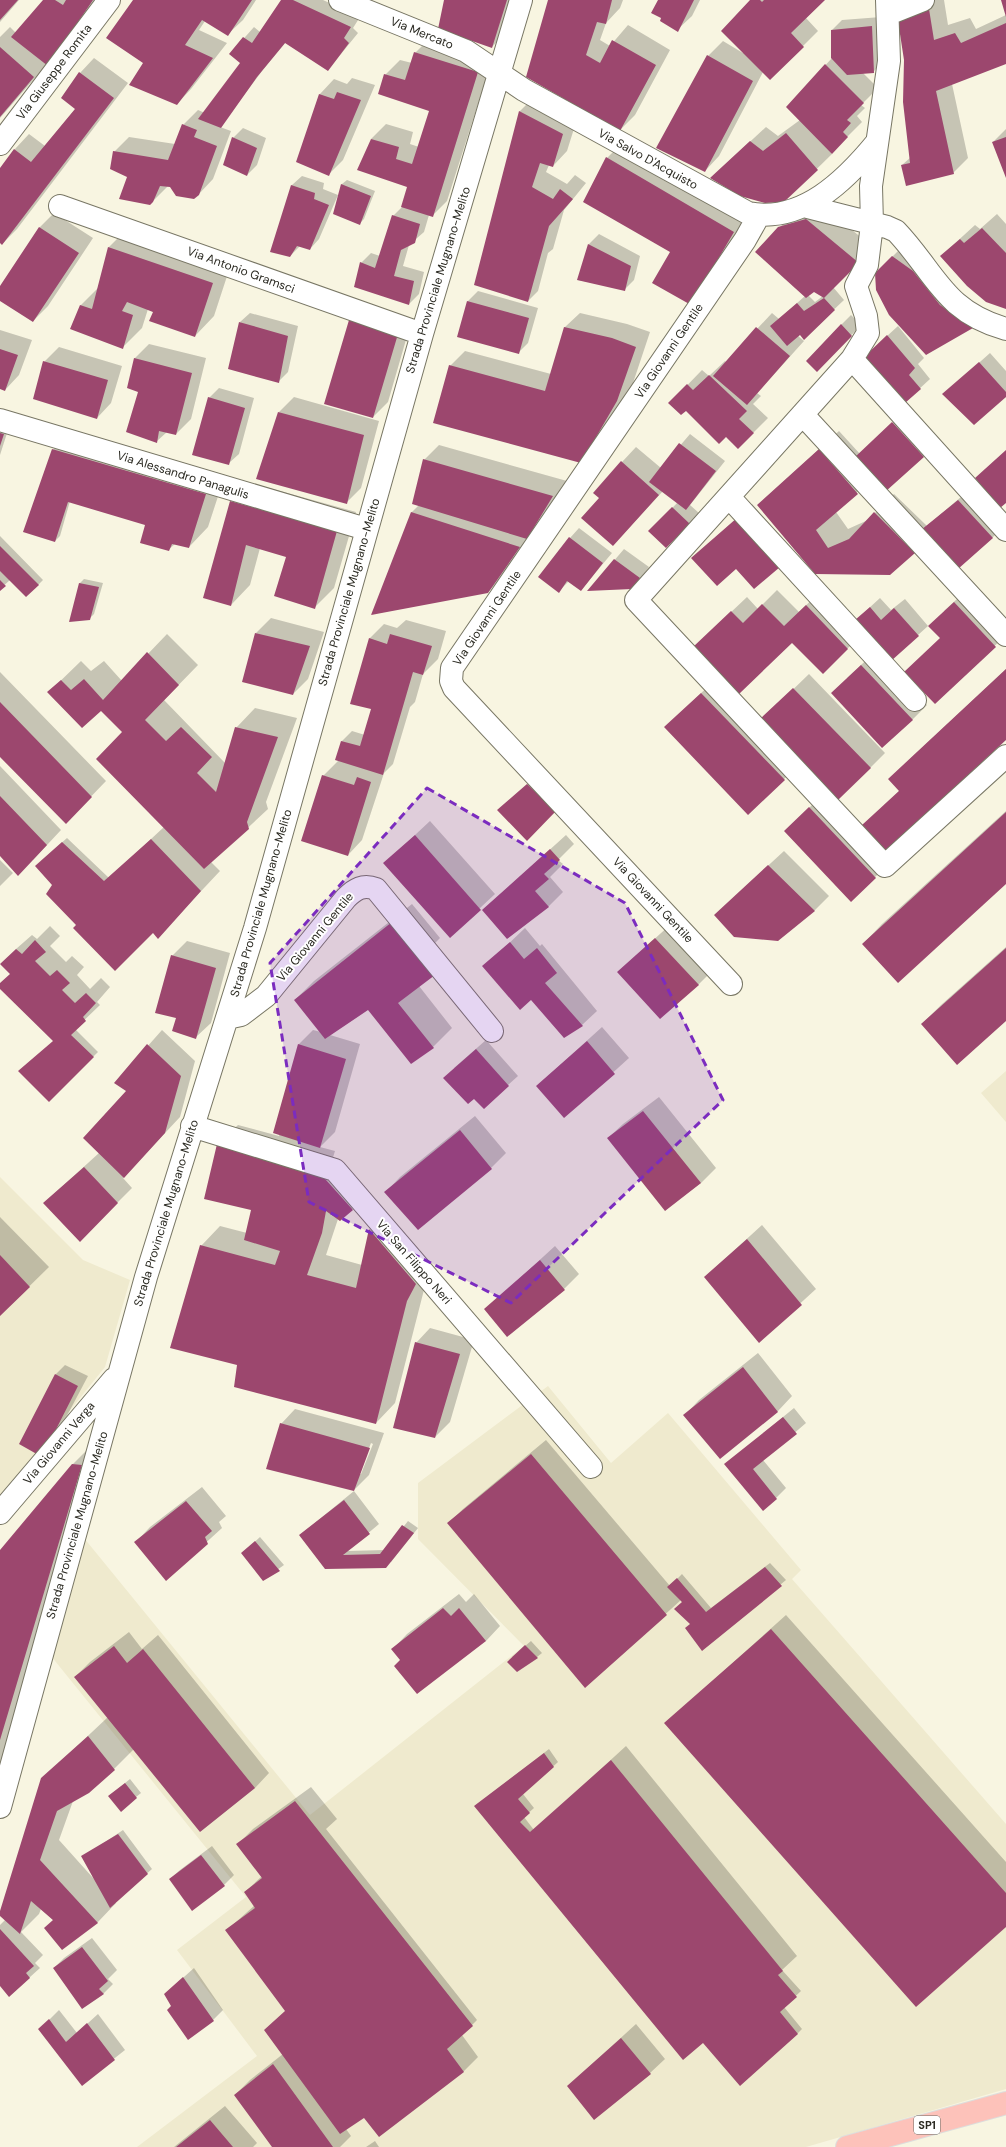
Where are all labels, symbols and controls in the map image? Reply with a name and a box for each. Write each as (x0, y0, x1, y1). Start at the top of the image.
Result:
street label: Via Mercato (388, 13, 456, 53)
street label: Via Giuseppe Romita (13, 21, 95, 123)
street label: Via Salvo D'Acquisto (595, 125, 701, 193)
street label: Strada Provinciale Mugnano-Melito (402, 185, 474, 375)
street label: Via Antonio Gramsci (185, 243, 297, 297)
street label: Via Giovanni Gentile (631, 300, 707, 402)
street label: Via Alessandro Panagulis (115, 447, 251, 503)
street label: Strada Provinciale Mugnano-Melito (314, 496, 384, 688)
street label: Via Giovanni Gentile (449, 567, 525, 669)
street label: Strada Provinciale Mugnano-Melito (226, 807, 296, 999)
street label: Via Giovanni Gentile (609, 854, 697, 946)
street label: Via Giovanni Gentile (273, 889, 357, 985)
street label: Strada Provinciale Mugnano-Melito (130, 1118, 202, 1308)
street label: Via San Filippo Neri (373, 1216, 455, 1308)
street label: Via Giovanni Verga (20, 1398, 98, 1488)
street label: Strada Provinciale Mugnano-Melito (42, 1429, 112, 1621)
road number: SP1 (914, 2116, 940, 2134)

